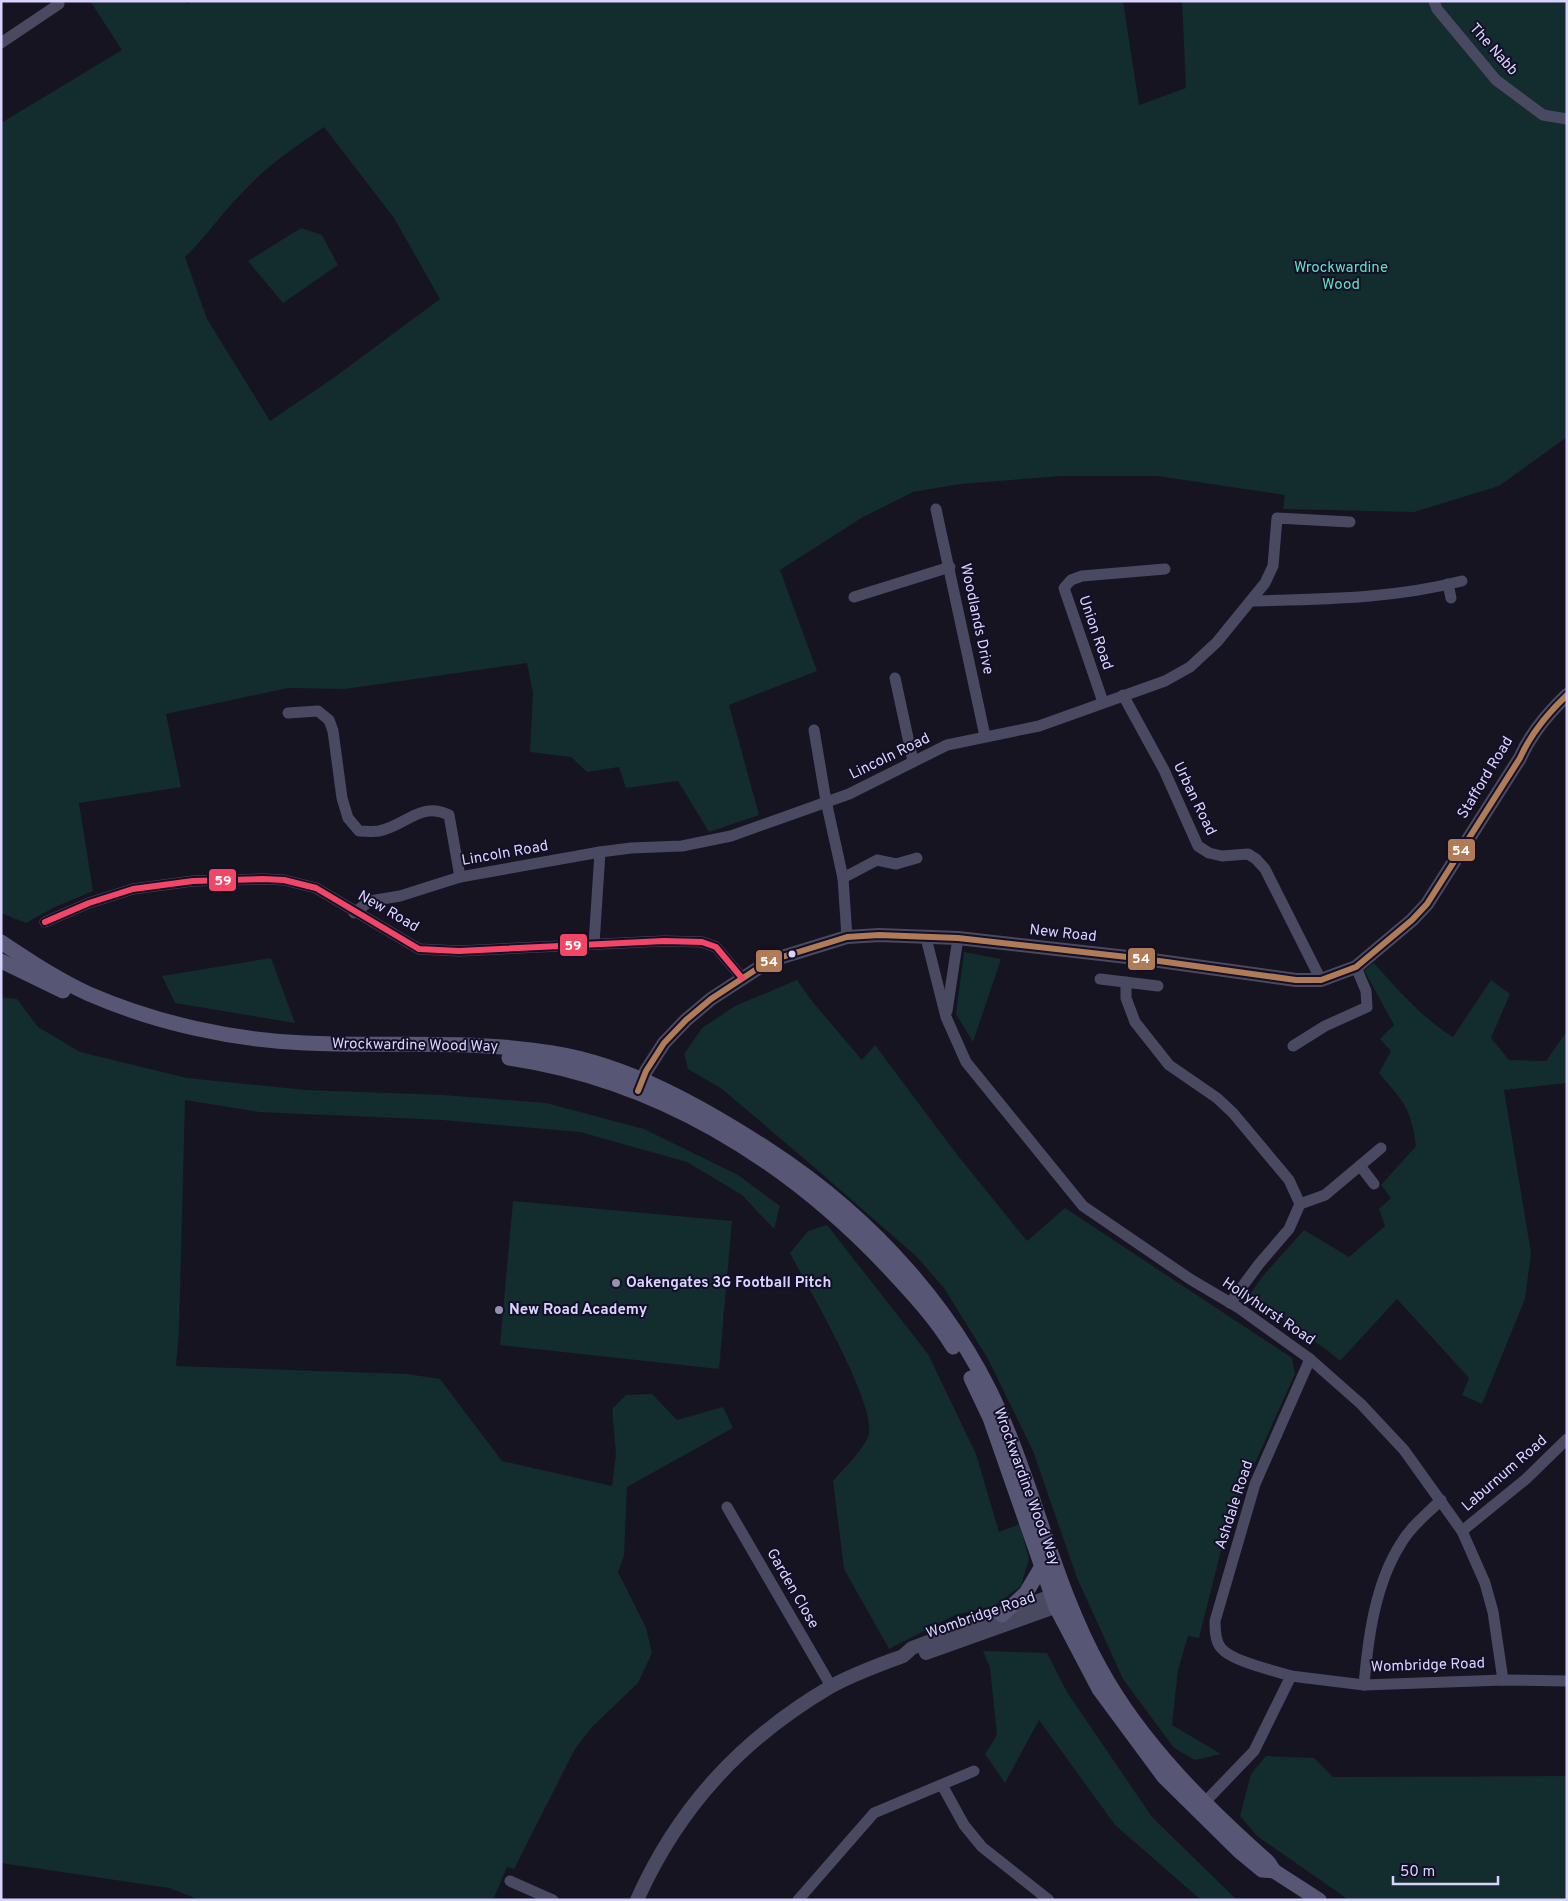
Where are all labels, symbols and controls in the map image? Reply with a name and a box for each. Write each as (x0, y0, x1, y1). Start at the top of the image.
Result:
street label: The Nabb (1465, 20, 1521, 80)
park label: Wrockwardine Wood (1294, 259, 1388, 295)
street label: Woodlands Drive (955, 562, 997, 676)
street label: Union Road (1073, 593, 1117, 673)
street label: Lincoln Road (847, 729, 933, 785)
street label: Stafford Road (1454, 733, 1518, 823)
street label: Urban Road (1168, 759, 1220, 839)
street label: Lincoln Road (460, 837, 550, 871)
line badge: 54 (1447, 838, 1476, 862)
text: 54 (1452, 843, 1470, 860)
line badge: 59 (208, 868, 237, 892)
text: 59 (214, 873, 232, 890)
street label: New Road (354, 887, 422, 937)
street label: New Road (1028, 921, 1098, 947)
line badge: 59 (559, 933, 588, 957)
text: 59 (564, 938, 582, 955)
line badge: 54 (1127, 947, 1156, 971)
line badge: 54 (755, 949, 783, 973)
unlabelled marker (787, 949, 797, 959)
text: 54 (1132, 951, 1150, 968)
text: 54 (760, 954, 778, 971)
street label: Wrockwardine Wood Way (332, 1035, 499, 1057)
place label: Oakengates 3G Football Pitch (626, 1274, 831, 1293)
street label: Hollyhurst Road (1218, 1274, 1318, 1350)
marker: Oakengates 3G Football Pitch (610, 1277, 622, 1289)
place label: New Road Academy (509, 1301, 648, 1320)
marker: New Road Academy (493, 1304, 505, 1316)
street label: Wrockwardine Wood Way (989, 1405, 1063, 1569)
street label: Laburnum Road (1458, 1432, 1552, 1516)
street label: Ashdale Road (1212, 1458, 1258, 1552)
street label: Garden Close (761, 1546, 823, 1632)
street label: Wombridge Road (924, 1588, 1038, 1644)
street label: Wombridge Road (1371, 1655, 1485, 1677)
scale bar (1393, 1854, 1498, 1886)
text: 50 m (1400, 1863, 1435, 1882)

